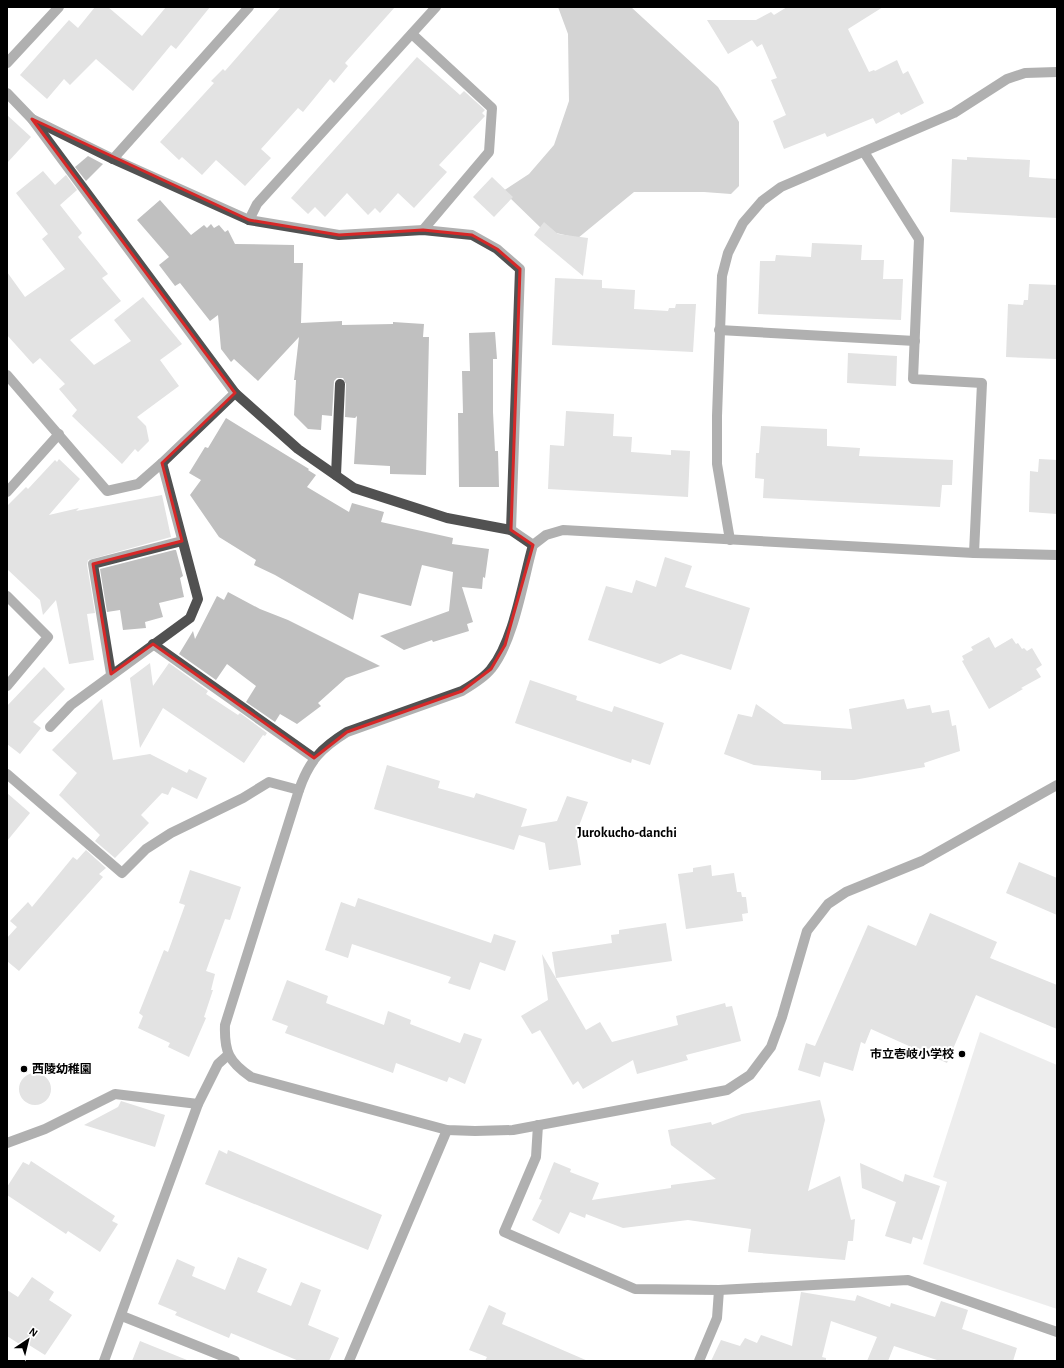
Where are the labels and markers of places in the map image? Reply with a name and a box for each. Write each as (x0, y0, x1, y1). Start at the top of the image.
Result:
place label: 市立壱岐小学校 (870, 1047, 954, 1060)
marker: 市立壱岐小学校 (957, 1049, 967, 1059)
place label: 西陵幼稚園 (32, 1062, 92, 1075)
marker: 西陵幼稚園 (19, 1064, 29, 1074)

